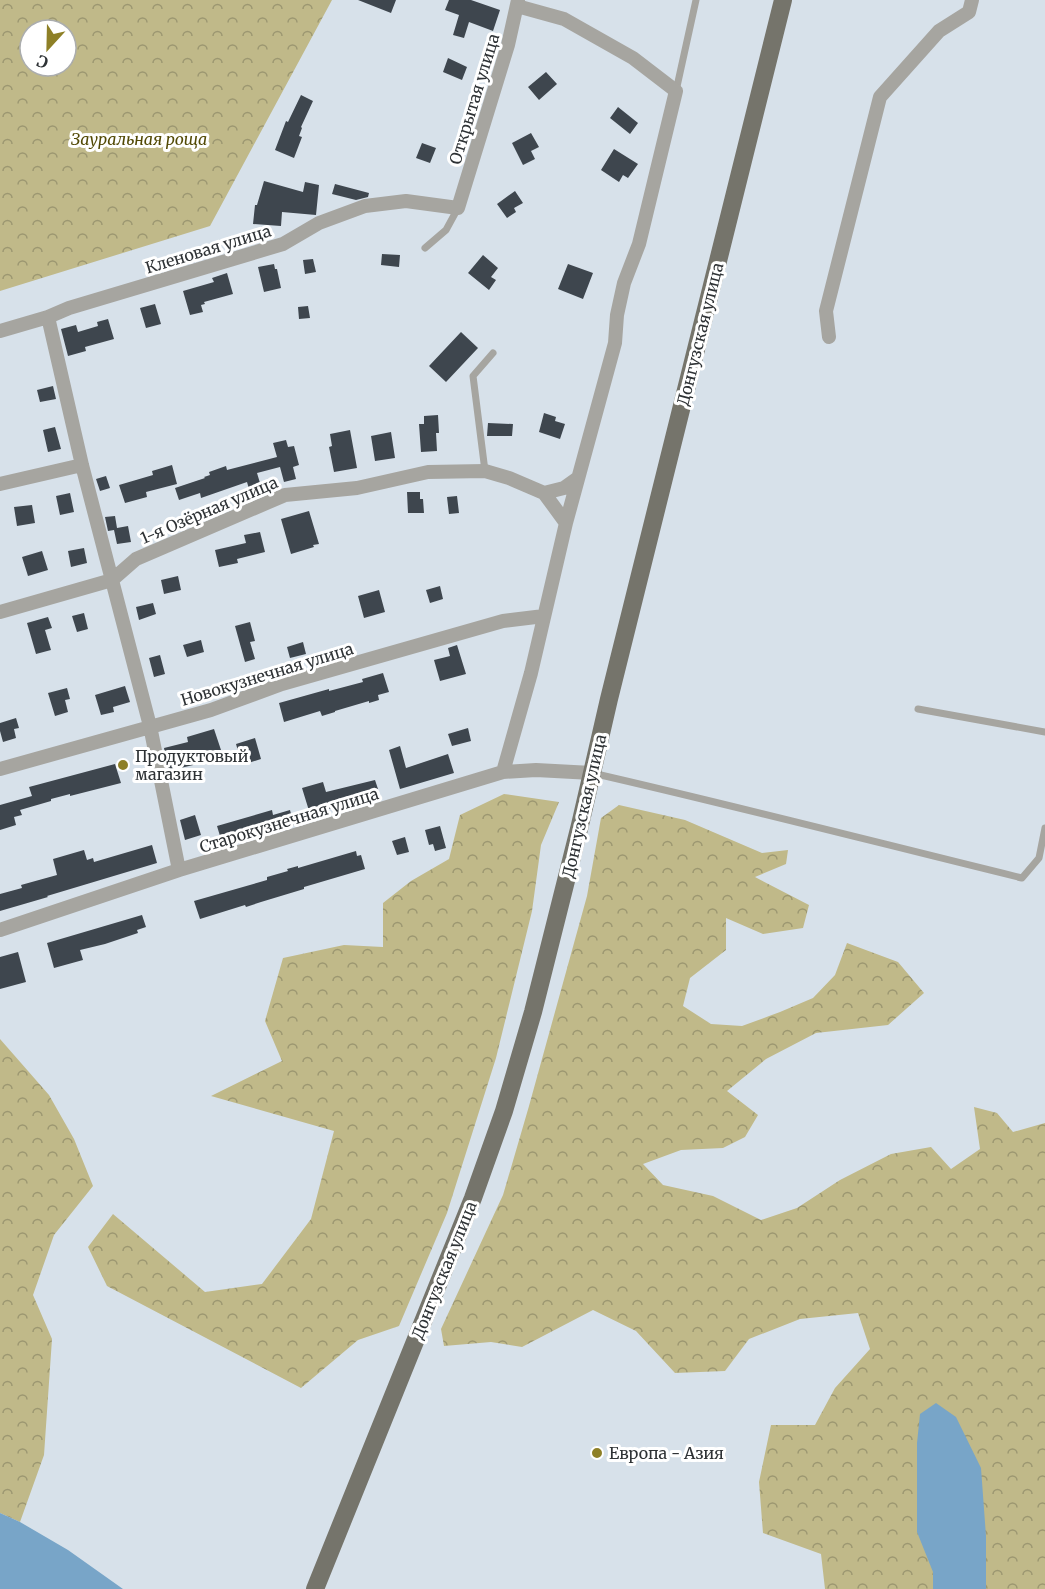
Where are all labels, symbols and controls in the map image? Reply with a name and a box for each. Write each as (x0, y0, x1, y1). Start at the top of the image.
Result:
north arrow (18, 18, 78, 78)
street label: Открытая улица (445, 31, 504, 167)
text: С (34, 51, 51, 73)
park label: Зауральная роща (71, 129, 207, 149)
street label: Кленовая улица (143, 220, 274, 278)
street label: Донгузская улица (673, 260, 728, 408)
street label: 1-я Озёрная улица (137, 472, 281, 548)
street label: Новокузнечная улица (178, 638, 356, 710)
street label: Донгузская улица (558, 732, 610, 880)
place label: Продуктовый магазин (135, 746, 249, 784)
marker: Продуктовый магазин (116, 758, 130, 772)
street label: Старокузнечная улица (197, 783, 381, 857)
street label: Донгузская улица (407, 1198, 481, 1342)
place label: Европа - Азия (609, 1443, 724, 1463)
marker: Европа - Азия (590, 1446, 604, 1460)

